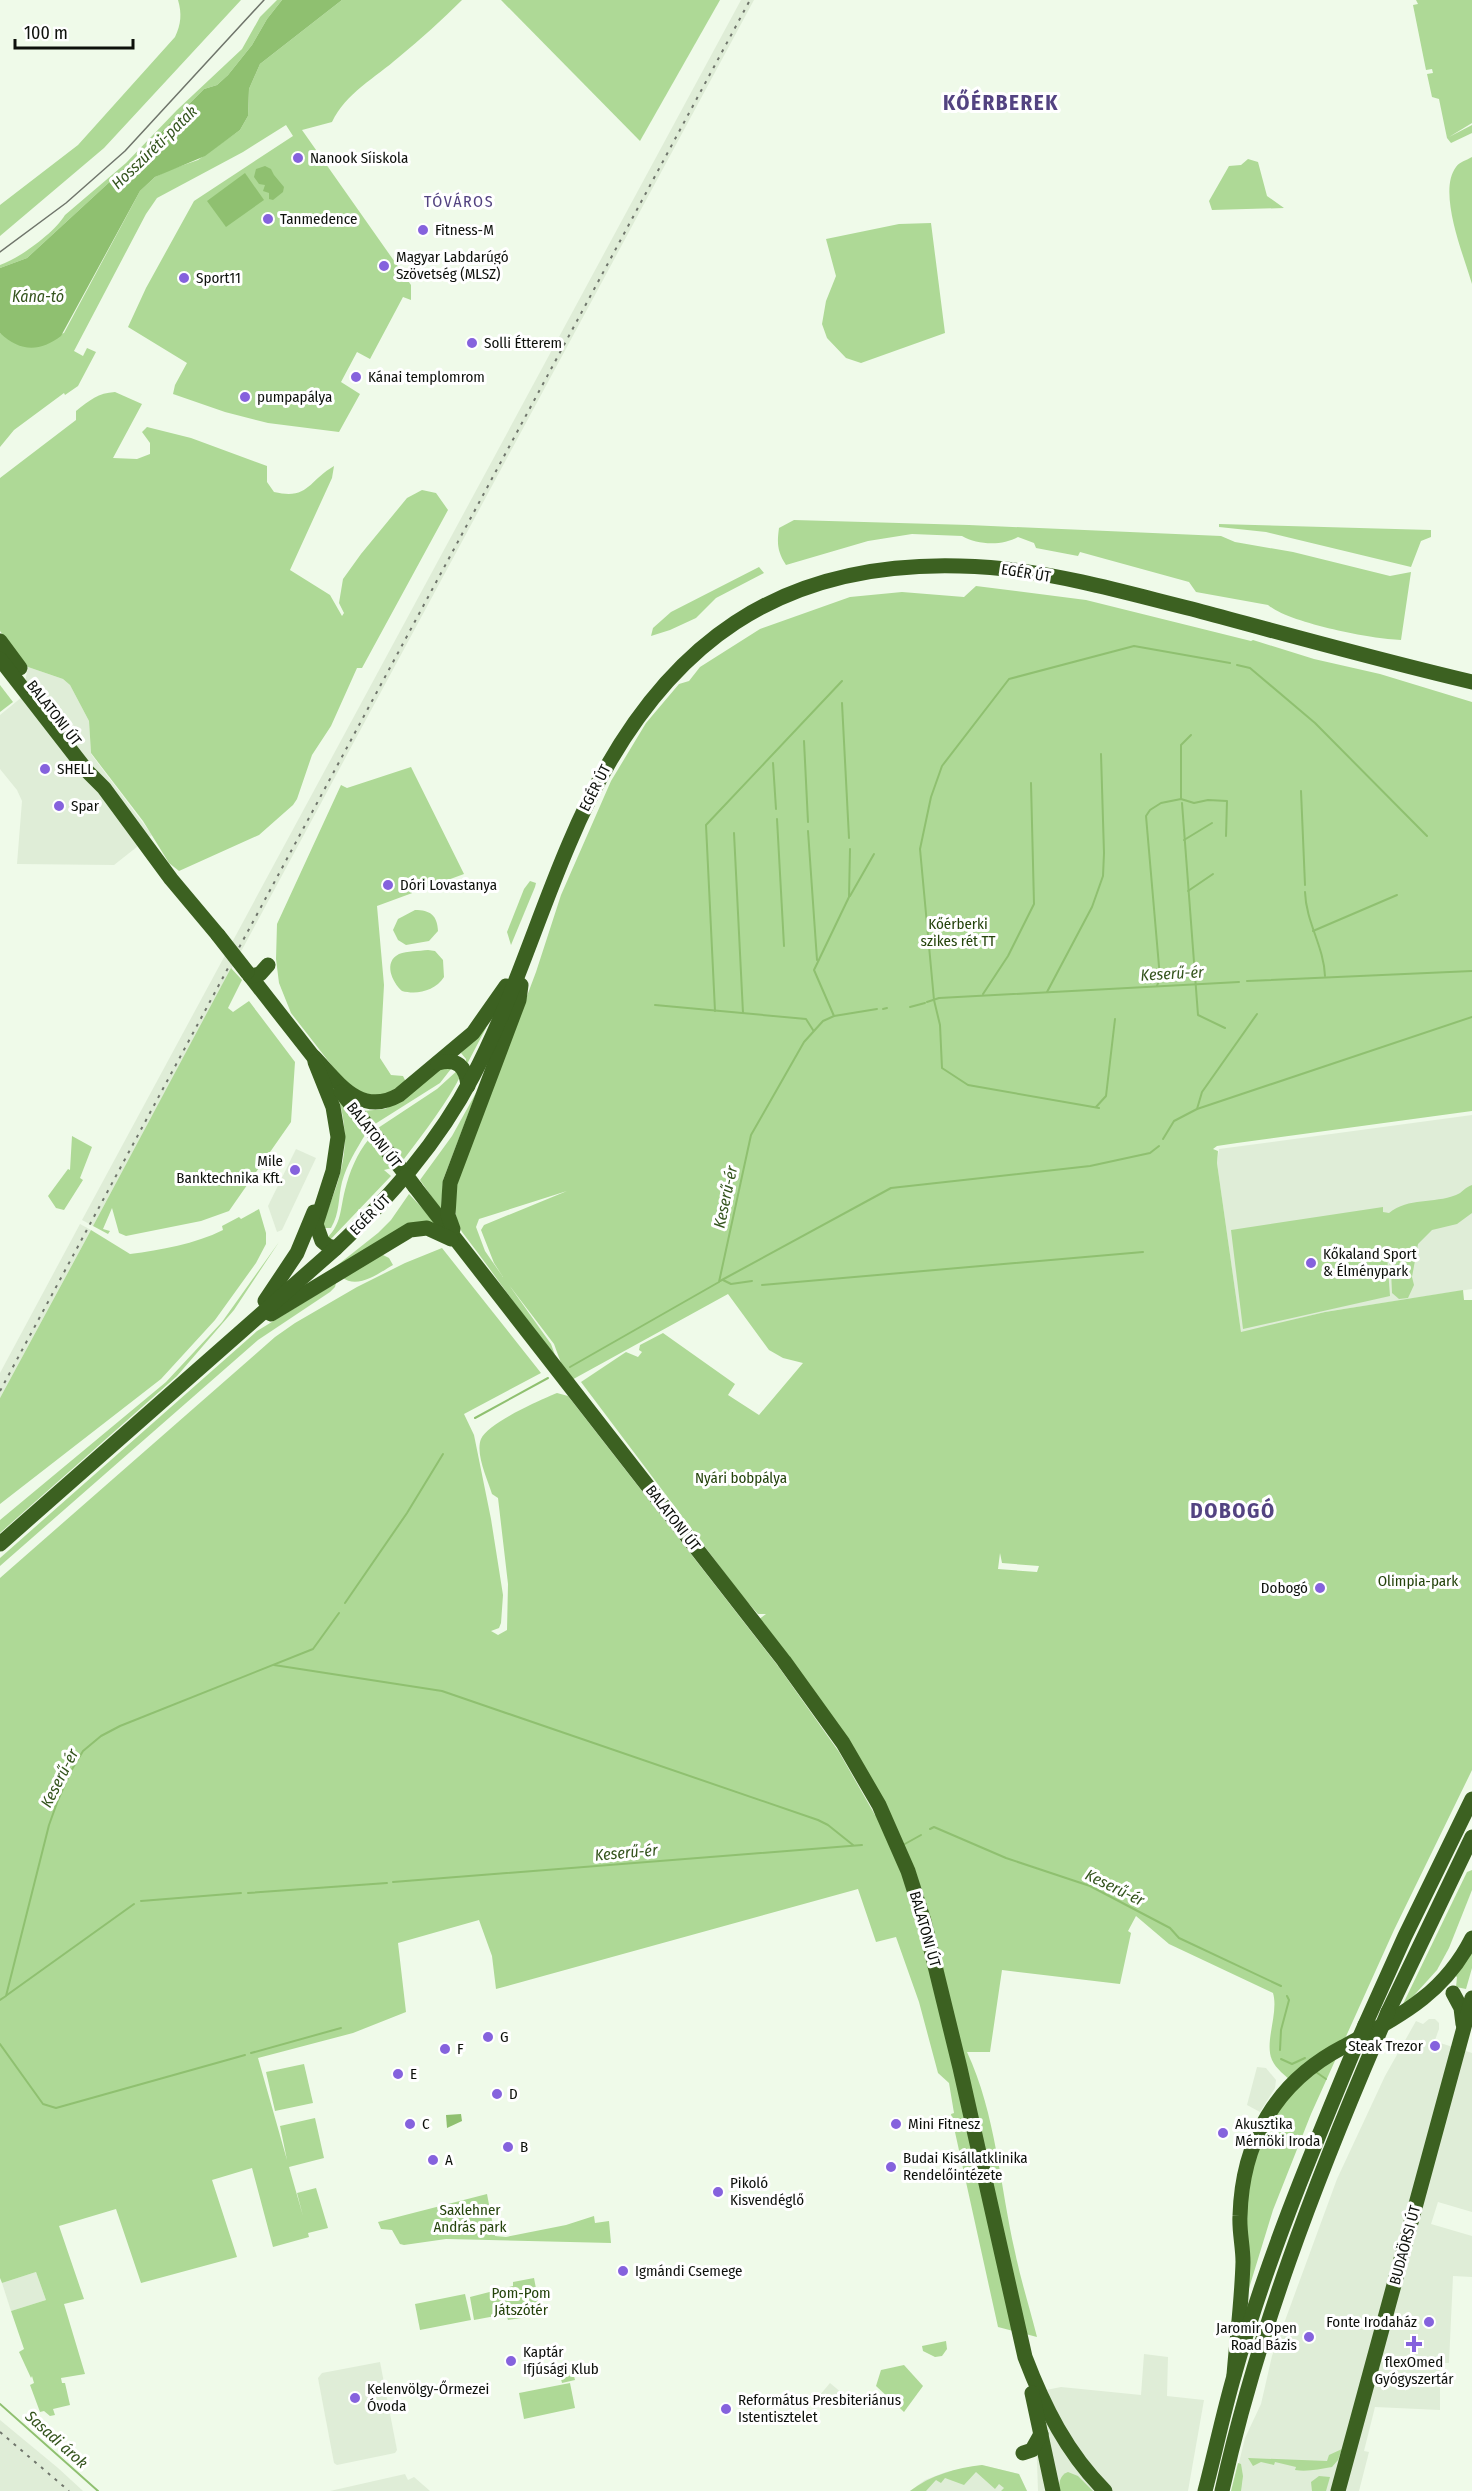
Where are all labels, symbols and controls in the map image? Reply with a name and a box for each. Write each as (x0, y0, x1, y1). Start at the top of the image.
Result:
scale bar (15, 12, 134, 50)
text: 100 m (24, 22, 68, 44)
district label: KŐÉRBEREK (943, 89, 1059, 116)
water label: Hosszúréti-patak (108, 102, 201, 193)
place label: Nanook Síiskola (310, 149, 408, 167)
marker: Nanook Síiskola (291, 151, 305, 165)
district label: TÓVÁROS (424, 192, 494, 211)
place label: Tanmedence (280, 210, 357, 228)
marker: Tanmedence (261, 212, 275, 226)
place label: Fitness-M (435, 221, 494, 239)
marker: Fitness-M (416, 223, 430, 237)
place label: Magyar Labdarúgó Szövetség (MLSZ) (396, 248, 509, 283)
marker: Magyar Labdarúgó Szövetség (MLSZ) (377, 259, 391, 273)
place label: Sport11 (196, 269, 241, 287)
marker: Sport11 (177, 271, 191, 285)
water label: Kána-tó (12, 287, 64, 306)
place label: Solli Étterem (484, 334, 562, 352)
marker: Solli Étterem (465, 336, 479, 350)
place label: Kánai templomrom (368, 368, 485, 386)
marker: Kánai templomrom (349, 370, 363, 384)
place label: pumpapálya (257, 388, 332, 406)
marker: pumpapálya (238, 390, 252, 404)
street label: EGÉR ÚT (1000, 560, 1052, 586)
street label: BALATONI ÚT (23, 677, 85, 749)
place label: SHELL (57, 760, 94, 778)
marker: SHELL (38, 762, 52, 776)
street label: EGÉR ÚT (576, 762, 614, 814)
place label: Spar (71, 797, 100, 815)
marker: Spar (52, 799, 66, 813)
place label: Dóri Lovastanya (400, 876, 497, 894)
marker: Dóri Lovastanya (381, 878, 395, 892)
park label: Kőérberki szikes rét TT (921, 915, 995, 950)
water label: Keserű-ér (1140, 962, 1204, 985)
street label: BALATONI ÚT (343, 1099, 405, 1171)
place label: Mile Banktechnika Kft. (176, 1152, 283, 1187)
marker: Mile Banktechnika Kft. (288, 1163, 302, 1177)
water label: Keserű-ér (710, 1164, 741, 1230)
street label: EGÉR ÚT (346, 1191, 394, 1239)
place label: Kőkaland Sport & Élménypark (1323, 1245, 1417, 1280)
marker: Kőkaland Sport & Élménypark (1304, 1256, 1318, 1270)
park label: Nyári bobpálya (695, 1469, 787, 1487)
street label: BALATONI ÚT (642, 1482, 704, 1554)
district label: DOBOGÓ (1190, 1497, 1276, 1524)
park label: Olimpia-park (1378, 1572, 1458, 1590)
place label: Dobogó (1261, 1579, 1308, 1597)
marker: Dobogó (1313, 1581, 1327, 1595)
water label: Keserű-ér (37, 1745, 82, 1811)
water label: Keserű-ér (594, 1840, 659, 1865)
water label: Keserű-ér (1082, 1865, 1148, 1910)
street label: BALATONI ÚT (906, 1889, 944, 1969)
place label: G (500, 2028, 509, 2046)
marker: G (481, 2030, 495, 2044)
place label: Steak Trezor (1348, 2037, 1424, 2055)
marker: Steak Trezor (1428, 2039, 1442, 2053)
place label: F (457, 2040, 464, 2058)
marker: F (438, 2042, 452, 2056)
place label: E (410, 2065, 417, 2083)
marker: E (391, 2067, 405, 2081)
place label: D (509, 2085, 518, 2103)
marker: D (490, 2087, 504, 2101)
place label: C (422, 2115, 430, 2133)
place label: Mini Fitnesz (908, 2115, 980, 2133)
place label: Akusztika Mérnöki Iroda (1235, 2115, 1320, 2150)
marker: C (403, 2117, 417, 2131)
marker: Mini Fitnesz (889, 2117, 903, 2131)
marker: Akusztika Mérnöki Iroda (1216, 2126, 1230, 2140)
place label: B (520, 2138, 528, 2156)
marker: B (501, 2140, 515, 2154)
place label: Budai Kisállatklinika Rendelőintézete (903, 2149, 1028, 2184)
place label: A (445, 2151, 453, 2169)
marker: A (426, 2153, 440, 2167)
marker: Budai Kisállatklinika Rendelőintézete (884, 2160, 898, 2174)
place label: Pikoló Kisvendéglő (730, 2174, 804, 2209)
marker: Pikoló Kisvendéglő (711, 2185, 725, 2199)
park label: Saxlehner András park (433, 2201, 507, 2236)
street label: BUDAÖRSI ÚT (1386, 2203, 1424, 2287)
place label: Igmándi Csemege (635, 2262, 743, 2280)
marker: Igmándi Csemege (616, 2264, 630, 2278)
park label: Pom-Pom Játszótér (491, 2284, 551, 2319)
place label: Fonte Irodaház (1326, 2313, 1417, 2331)
marker: Fonte Irodaház (1422, 2315, 1436, 2329)
place label: Jaromir Open Road Bázis (1216, 2319, 1297, 2354)
marker: Jaromir Open Road Bázis (1302, 2330, 1316, 2344)
marker: flexOmed Gyógyszertár (1407, 2337, 1421, 2351)
place label: Kaptár Ifjúsági Klub (523, 2343, 599, 2378)
place label: flexOmed Gyógyszertár (1374, 2353, 1454, 2388)
marker: Kaptár Ifjúsági Klub (504, 2354, 518, 2368)
place label: Kelenvölgy-Őrmezei Óvoda (367, 2380, 489, 2415)
marker: Kelenvölgy-Őrmezei Óvoda (348, 2391, 362, 2405)
place label: Református Presbiteriánus Istentisztelet (738, 2391, 901, 2426)
marker: Református Presbiteriánus Istentisztelet (719, 2402, 733, 2416)
water label: Sasadi árok (21, 2406, 92, 2472)

